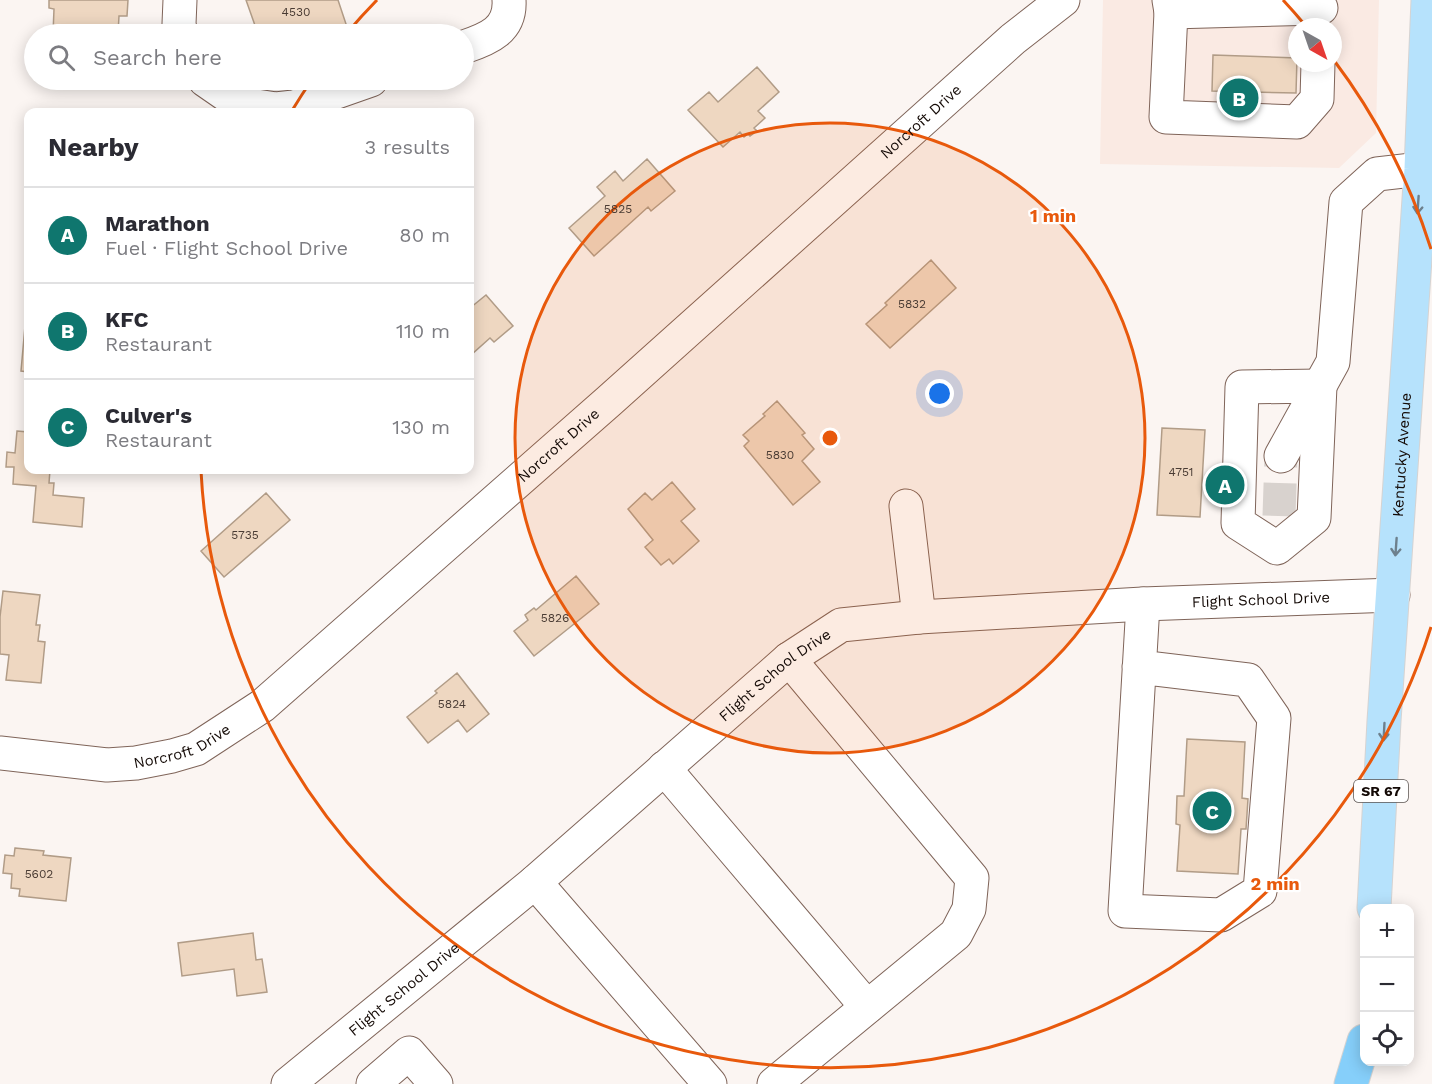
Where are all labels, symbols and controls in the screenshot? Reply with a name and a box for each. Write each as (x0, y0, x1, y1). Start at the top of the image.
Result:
house number: 4530 (282, 5, 310, 19)
north arrow (1288, 18, 1342, 72)
search box (24, 24, 474, 90)
icon: search (45, 41, 78, 74)
text: Search here (93, 45, 222, 70)
pin: B (1220, 76, 1258, 120)
street label: Norcroft Drive (877, 80, 965, 163)
text: Nearby (48, 132, 139, 162)
text: 3 results (365, 135, 450, 159)
one-way arrow (1413, 195, 1424, 215)
house number: 5825 (604, 202, 632, 216)
text: 1 min (1030, 205, 1076, 226)
text: Marathon (105, 211, 210, 236)
text: A (61, 223, 74, 247)
text: 80 m (399, 223, 450, 247)
text: Fuel · Flight School Drive (105, 236, 348, 260)
house number: 5832 (898, 297, 926, 311)
text: KFC (105, 307, 149, 332)
text: B (61, 319, 74, 343)
text: 110 m (396, 319, 450, 343)
text: Restaurant (105, 332, 212, 356)
your location (925, 379, 954, 408)
street label: Kentucky Avenue (1389, 392, 1415, 518)
text: Culver's (105, 403, 192, 428)
street label: Norcroft Drive (514, 405, 603, 486)
text: C (61, 415, 74, 439)
text: 130 m (392, 415, 450, 439)
text: Restaurant (105, 428, 212, 452)
centre of rings (820, 428, 840, 448)
house number: 5830 (766, 448, 794, 462)
pin: A (1206, 462, 1244, 508)
house number: 4751 (1168, 465, 1194, 479)
house number: 5735 (231, 528, 259, 542)
one-way arrow (1390, 536, 1401, 556)
street label: Flight School Drive (1192, 588, 1330, 611)
house number: 5826 (541, 611, 569, 625)
street label: Flight School Drive (715, 625, 834, 725)
house number: 5824 (438, 697, 466, 711)
street label: Norcroft Drive (132, 720, 234, 772)
one-way arrow (1378, 721, 1389, 741)
road number: SR 67 (1354, 780, 1408, 802)
pin: C (1192, 788, 1232, 834)
house number: 5602 (25, 867, 53, 881)
text: 2 min (1250, 873, 1300, 894)
map controls (1360, 904, 1414, 1066)
button: + (1360, 904, 1414, 958)
street label: Flight School Drive (345, 938, 463, 1040)
button: − (1360, 958, 1414, 1012)
button: locate (1360, 1012, 1414, 1066)

